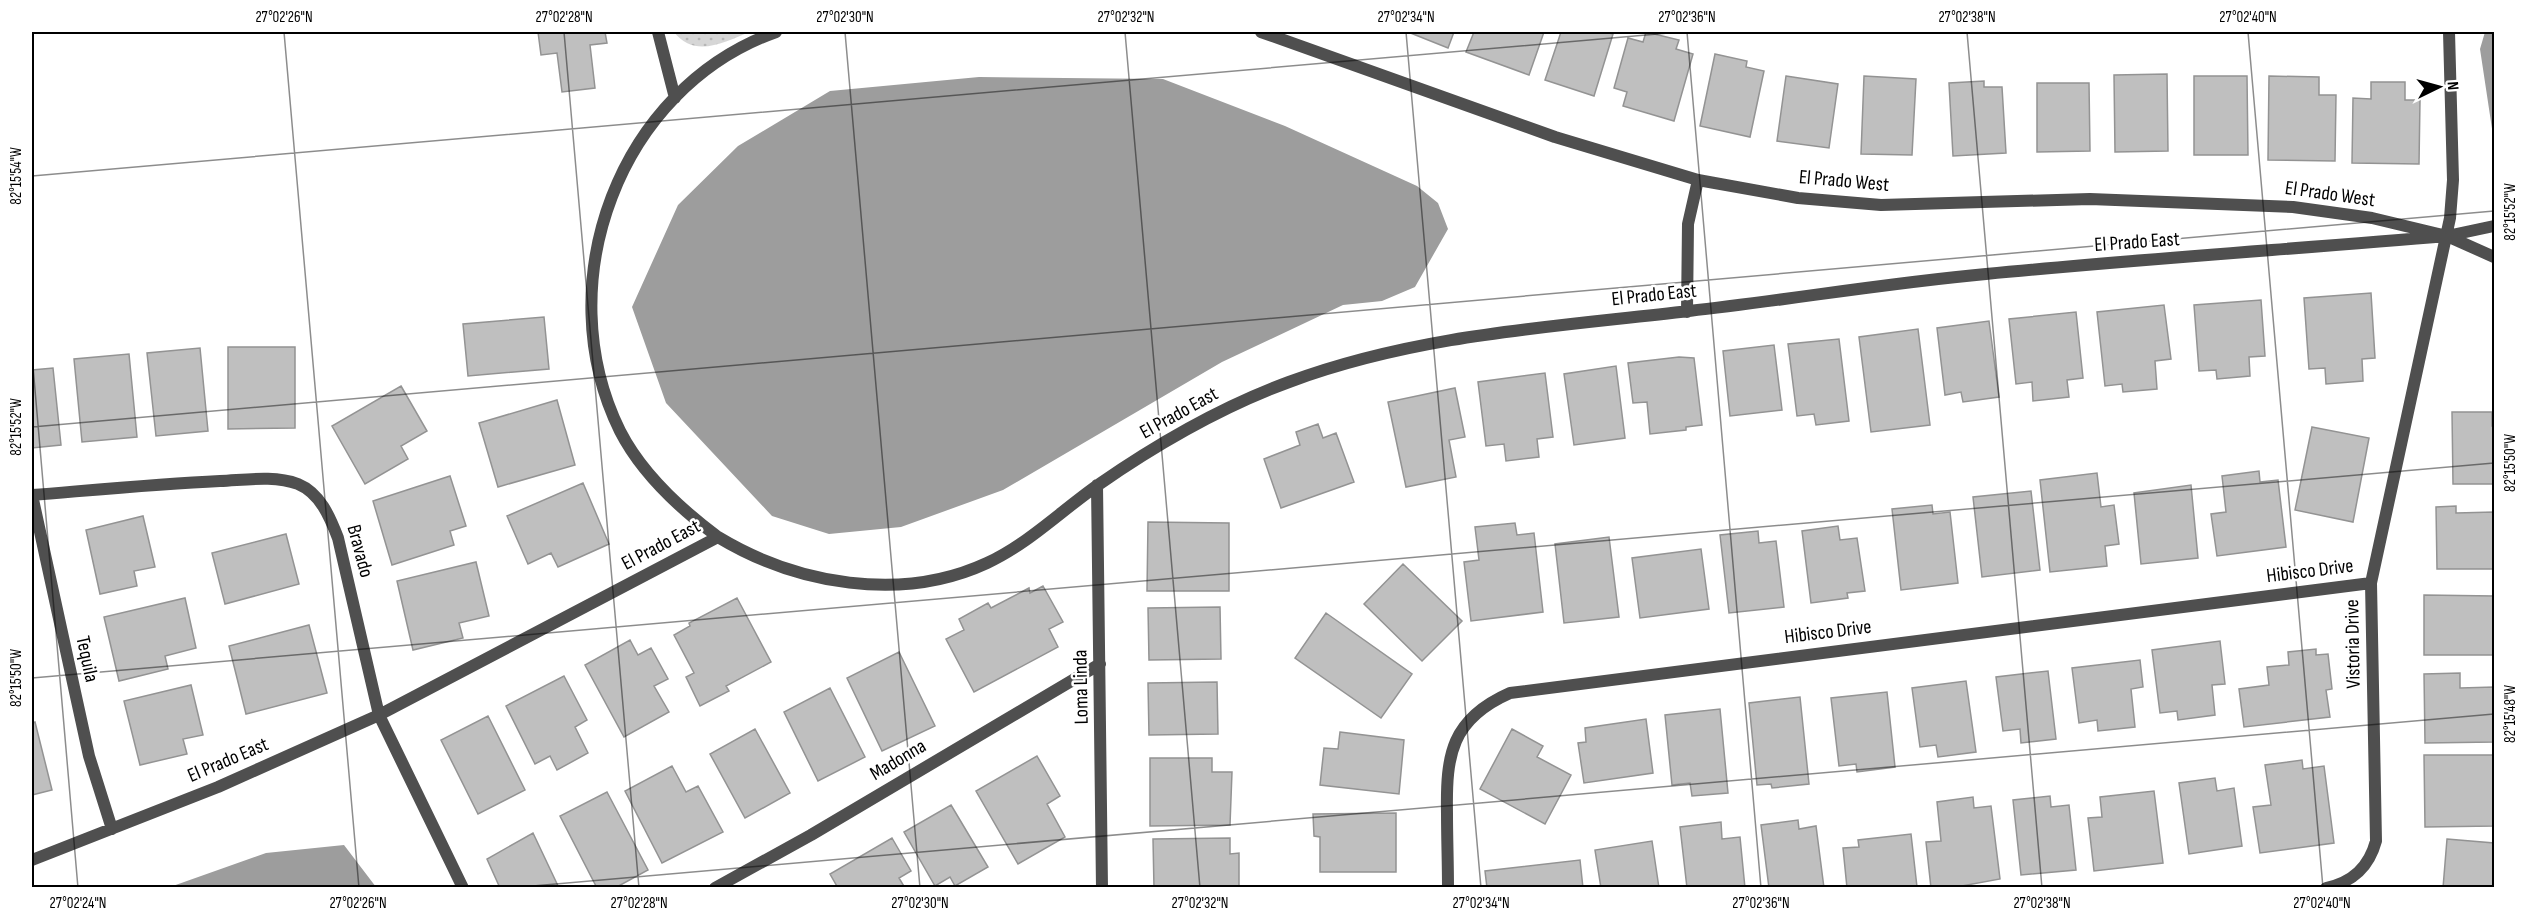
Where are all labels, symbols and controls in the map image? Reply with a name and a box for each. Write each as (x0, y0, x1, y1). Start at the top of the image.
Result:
text: 27°02'26"N (255, 8, 313, 27)
text: 27°02'28"N (535, 8, 593, 27)
text: 27°02'30"N (816, 8, 874, 27)
text: 27°02'32"N (1098, 8, 1154, 27)
text: 27°02'34"N (1377, 8, 1435, 27)
text: 27°02'36"N (1658, 8, 1716, 27)
text: 27°02'38"N (1938, 8, 1996, 27)
text: 27°02'40"N (2219, 8, 2277, 27)
north arrow (2409, 57, 2469, 117)
text: N (2443, 81, 2462, 91)
text: 82°15'54"W (7, 147, 26, 205)
street label: El Prado West (1798, 165, 1890, 197)
street label: El Prado West (2284, 176, 2376, 212)
text: 82°15'52"W (2501, 183, 2520, 241)
street label: El Prado East (2094, 227, 2180, 257)
street label: El Prado East (1610, 279, 1698, 311)
street label: El Prado East (1136, 382, 1222, 444)
text: 82°15'52"W (7, 398, 26, 456)
text: 82°15'50"W (2501, 434, 2520, 492)
street label: El Prado East (618, 514, 704, 576)
street label: Bravado (341, 522, 379, 580)
street label: Hibisco Drive (2265, 554, 2355, 588)
street label: Vistoria Drive (2340, 599, 2366, 689)
street label: Hibisco Drive (1783, 615, 1873, 649)
street label: Tequila (70, 634, 104, 684)
text: 82°15'50"W (7, 649, 26, 707)
street label: Loma Linda (1068, 649, 1094, 725)
text: 82°15'48"W (2501, 685, 2520, 743)
street label: El Prado East (184, 732, 272, 788)
street label: Madonna (866, 734, 930, 786)
text: 27°02'24"N (50, 894, 106, 913)
text: 27°02'26"N (329, 894, 387, 913)
text: 27°02'28"N (610, 894, 668, 913)
text: 27°02'30"N (891, 894, 949, 913)
text: 27°02'32"N (1172, 894, 1228, 913)
text: 27°02'34"N (1452, 894, 1510, 913)
text: 27°02'36"N (1732, 894, 1790, 913)
text: 27°02'38"N (2013, 894, 2071, 913)
text: 27°02'40"N (2293, 894, 2351, 913)

